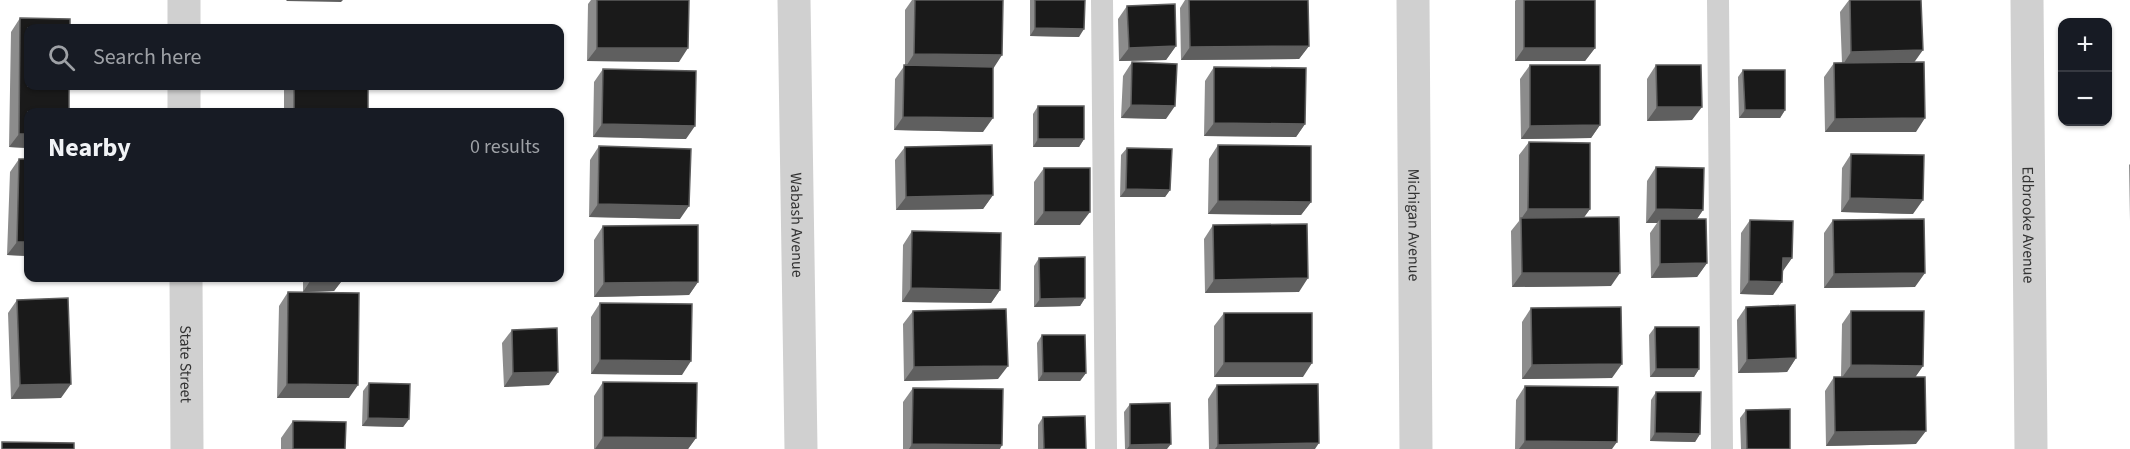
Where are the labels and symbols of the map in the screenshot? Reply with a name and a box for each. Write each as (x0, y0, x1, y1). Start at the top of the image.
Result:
street label: Edbrooke Avenue (2016, 166, 2040, 284)
street label: Michigan Avenue (1402, 169, 1425, 282)
street label: Wabash Avenue (785, 172, 808, 278)
street label: State Street (174, 325, 197, 403)

